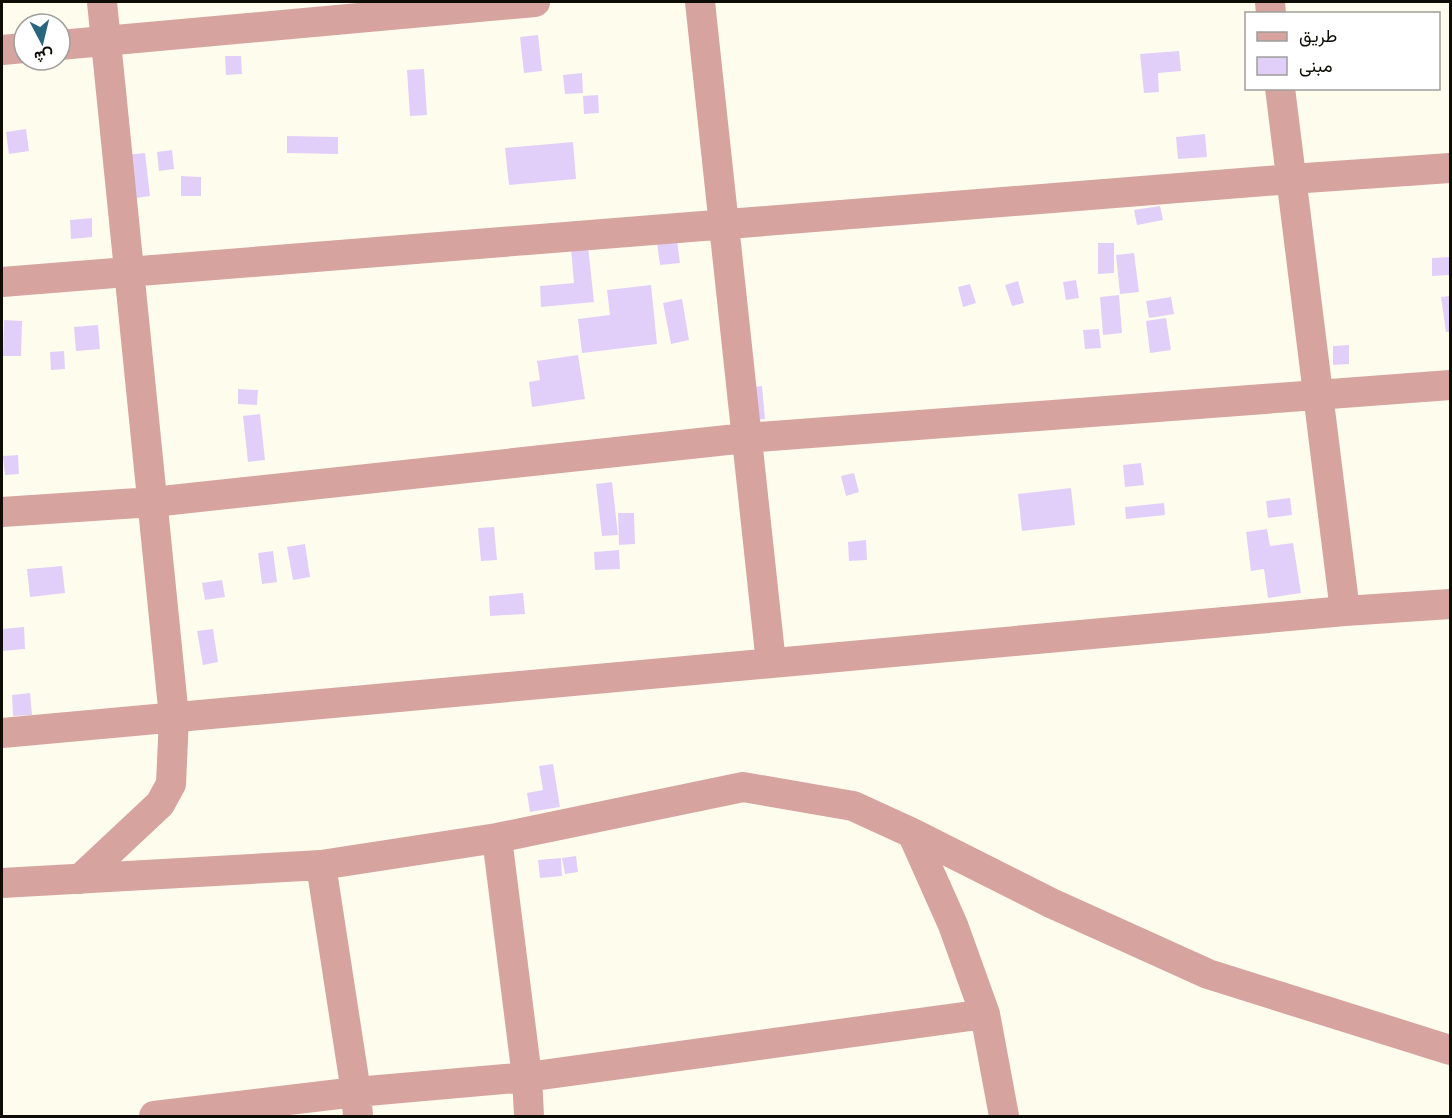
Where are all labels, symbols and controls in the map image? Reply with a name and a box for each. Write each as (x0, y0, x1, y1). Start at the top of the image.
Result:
north arrow (12, 12, 72, 72)
legend (1245, 12, 1440, 90)
text: طريق (1299, 24, 1337, 47)
text: ش (33, 46, 55, 68)
text: مبنى (1299, 54, 1333, 77)

